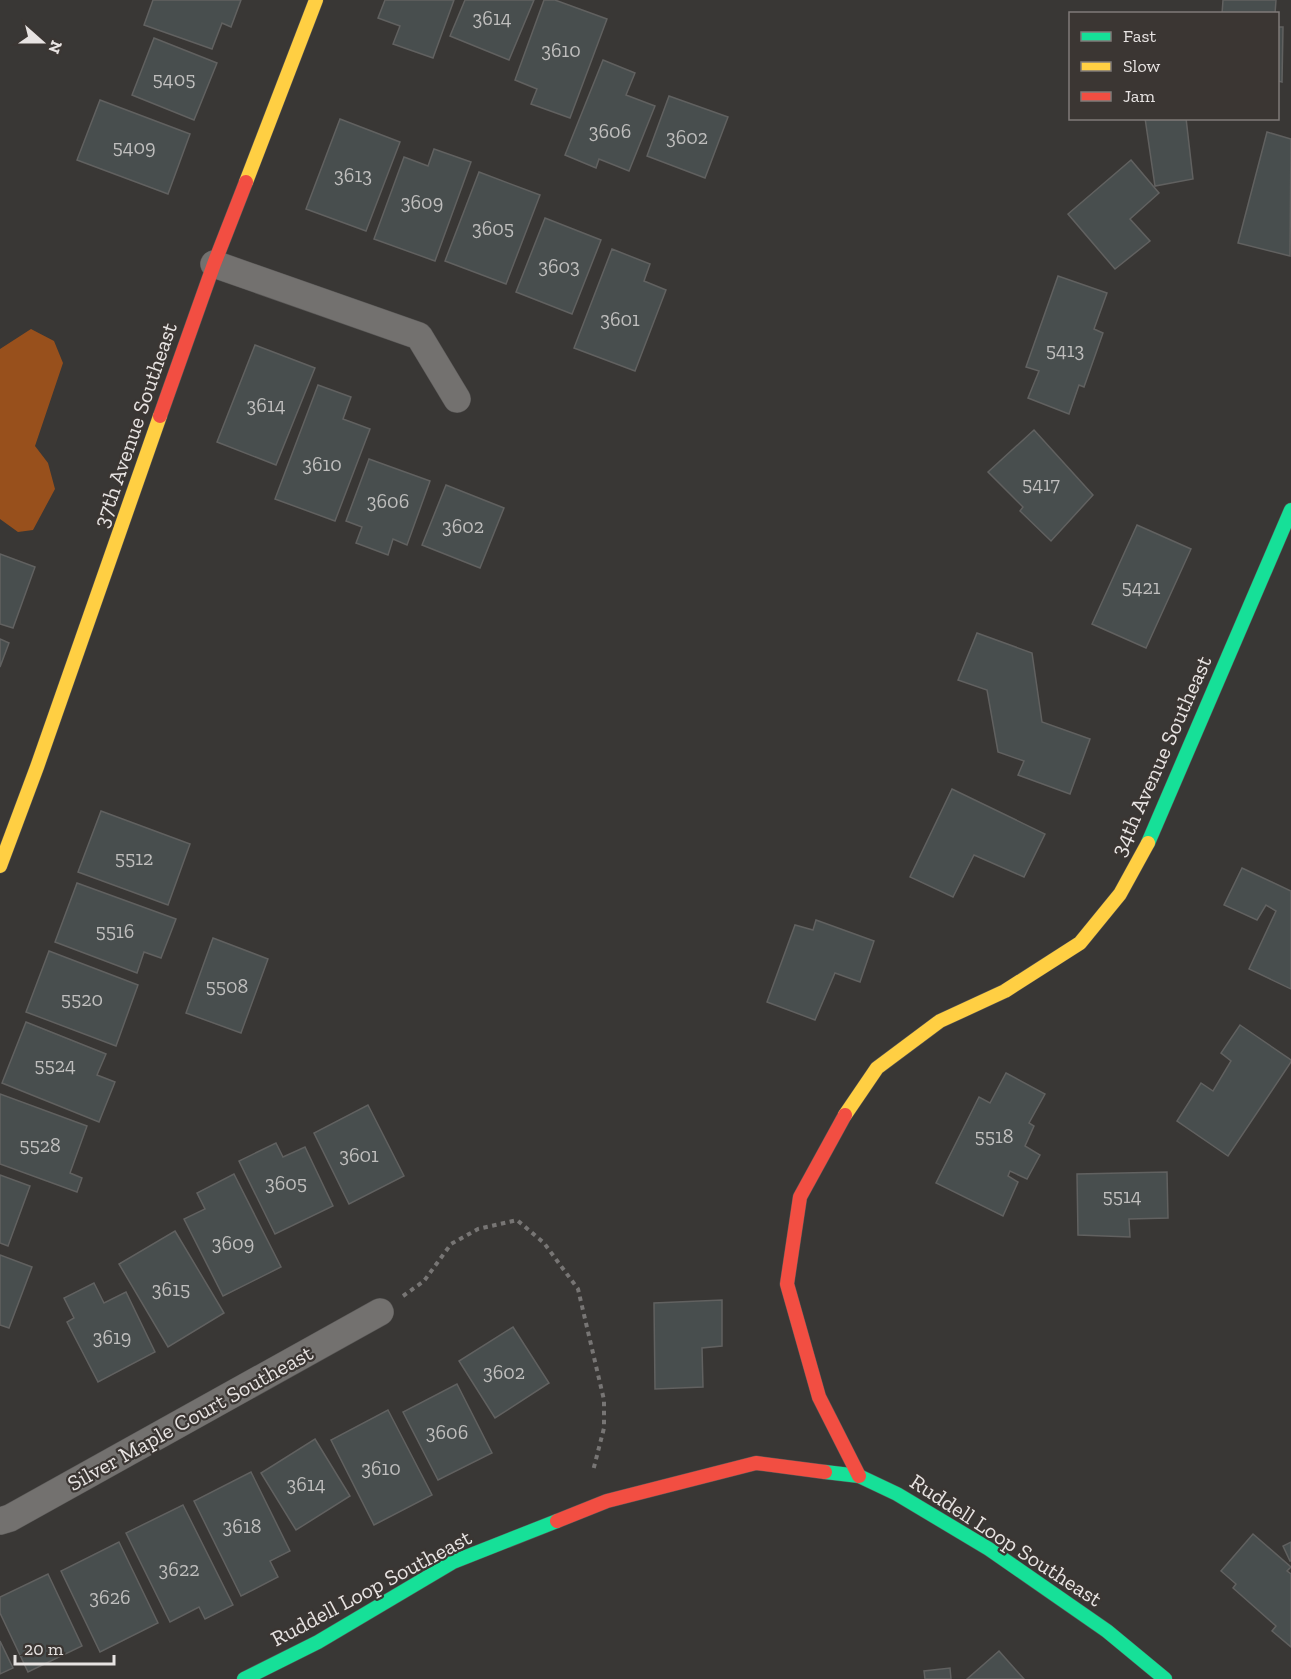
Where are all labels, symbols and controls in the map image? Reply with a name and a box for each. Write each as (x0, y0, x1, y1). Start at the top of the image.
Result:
house number: 3614 (473, 6, 512, 30)
north arrow (12, 12, 72, 72)
legend (1069, 12, 1279, 120)
text: Fast (1123, 25, 1156, 47)
text: N (44, 38, 67, 56)
house number: 3610 (541, 38, 581, 62)
text: Slow (1123, 55, 1160, 77)
house number: 5405 (153, 67, 195, 91)
text: Jam (1123, 85, 1155, 107)
house number: 3606 (589, 119, 631, 143)
house number: 3602 (666, 125, 708, 149)
house number: 5409 (112, 135, 156, 159)
house number: 3613 (334, 163, 372, 187)
house number: 3609 (401, 190, 443, 214)
house number: 3605 (472, 216, 514, 240)
house number: 3603 (538, 254, 580, 278)
house number: 3601 (600, 307, 640, 331)
street label: 37th Avenue Southeast (87, 318, 183, 531)
house number: 5413 (1046, 338, 1084, 362)
house number: 3614 (247, 393, 286, 417)
house number: 3610 (302, 452, 342, 476)
house number: 5417 (1022, 472, 1060, 496)
house number: 3606 (367, 489, 409, 513)
house number: 3602 (442, 514, 484, 538)
house number: 5421 (1121, 575, 1161, 599)
street label: 34th Avenue Southeast (1105, 651, 1218, 860)
house number: 5512 (115, 846, 153, 870)
house number: 5516 (96, 919, 134, 943)
house number: 5508 (206, 974, 248, 998)
house number: 5520 (61, 987, 103, 1011)
house number: 5524 (34, 1053, 76, 1077)
house number: 5518 (975, 1124, 1013, 1148)
house number: 5528 (19, 1133, 61, 1157)
house number: 3601 (339, 1143, 379, 1167)
house number: 3605 (265, 1171, 307, 1195)
house number: 5514 (1103, 1184, 1142, 1208)
house number: 3609 (212, 1231, 254, 1255)
house number: 3615 (152, 1277, 190, 1301)
house number: 3619 (93, 1325, 131, 1349)
street label: Silver Maple Court Southeast (63, 1339, 318, 1497)
house number: 3602 (483, 1360, 525, 1384)
house number: 3606 (426, 1420, 468, 1444)
house number: 3610 (361, 1456, 401, 1480)
street label: Ruddell Loop Southeast (905, 1468, 1108, 1613)
house number: 3614 (287, 1472, 326, 1496)
house number: 3618 (223, 1514, 261, 1538)
street label: Ruddell Loop Southeast (266, 1523, 477, 1652)
house number: 3622 (159, 1557, 200, 1581)
house number: 3626 (89, 1585, 131, 1609)
scale bar (15, 1628, 114, 1666)
text: 20 m (24, 1638, 64, 1660)

